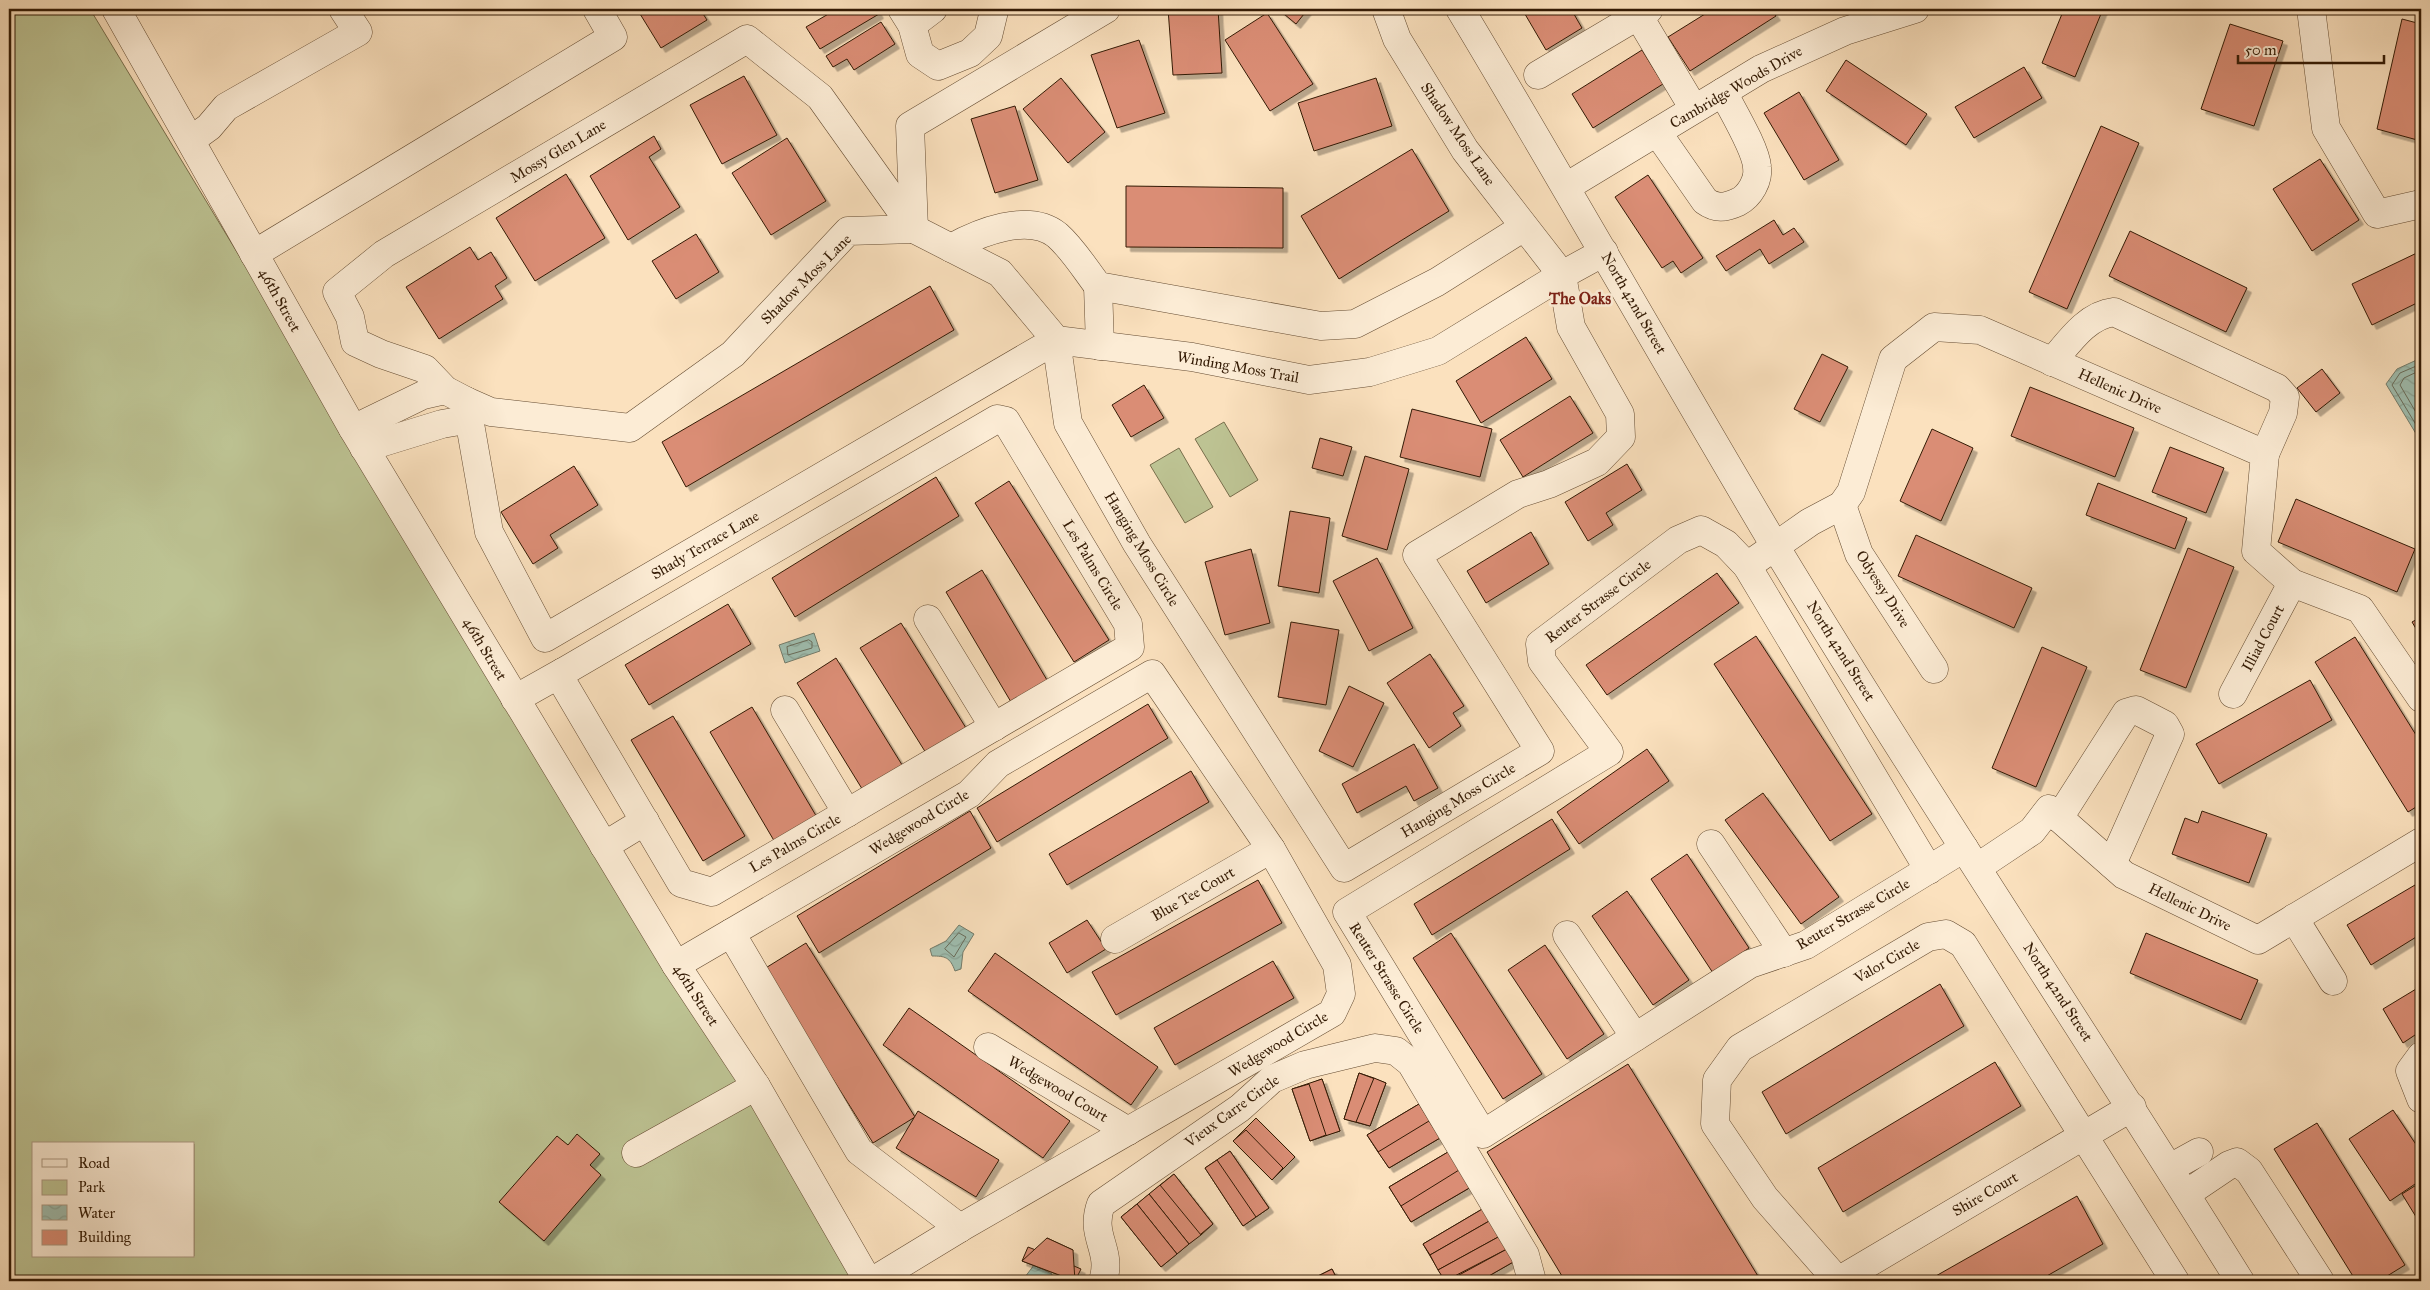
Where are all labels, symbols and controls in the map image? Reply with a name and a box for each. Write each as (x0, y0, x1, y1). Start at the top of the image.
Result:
scale bar (2238, 32, 2384, 64)
text: 50 m (2245, 41, 2277, 59)
street label: Cambridge Woods Drive (1667, 42, 1805, 132)
street label: Shadow Moss Lane (1417, 79, 1499, 189)
street label: Mossy Glen Lane (507, 115, 609, 187)
street label: Shadow Moss Lane (757, 230, 855, 328)
street label: North 42nd Street (1598, 249, 1671, 358)
street label: 46th Street (255, 265, 305, 336)
district label: The Oaks (1548, 289, 1611, 308)
street label: Winding Moss Trail (1176, 347, 1301, 387)
street label: Hellenic Drive (2075, 365, 2165, 417)
street label: Hanging Moss Circle (1101, 488, 1183, 610)
street label: Shady Terrace Lane (648, 507, 762, 583)
street label: Les Palms Circle (1059, 516, 1127, 614)
street label: Odyessy Drive (1852, 547, 1914, 631)
street label: Reuter Strasse Circle (1541, 555, 1655, 647)
street label: North 42nd Street (1803, 598, 1879, 705)
street label: Illiad Court (2238, 601, 2288, 674)
street label: 46th Street (459, 614, 511, 684)
street label: Hanging Moss Circle (1397, 759, 1519, 841)
street label: Wedgewood Circle (866, 785, 972, 859)
street label: Les Palms Circle (746, 810, 844, 876)
street label: Blue Tee Court (1148, 863, 1238, 925)
street label: Reuter Strasse Circle (1793, 874, 1913, 954)
street label: Hellenic Drive (2146, 879, 2234, 935)
street label: Reuter Strasse Circle (1345, 919, 1429, 1037)
street label: Valor Circle (1850, 935, 1923, 987)
street label: North 42nd Street (2019, 939, 2097, 1045)
street label: 46th Street (669, 961, 723, 1030)
street label: Wedgewood Circle (1225, 1007, 1331, 1081)
street label: Wedgewood Court (1005, 1052, 1112, 1126)
street label: Vieux Carre Circle (1180, 1071, 1283, 1152)
legend (32, 1142, 195, 1258)
text: Road (78, 1154, 110, 1172)
street label: Shire Court (1949, 1168, 2022, 1220)
text: Park (78, 1178, 105, 1196)
text: Water (78, 1204, 115, 1222)
text: Building (78, 1228, 132, 1246)

